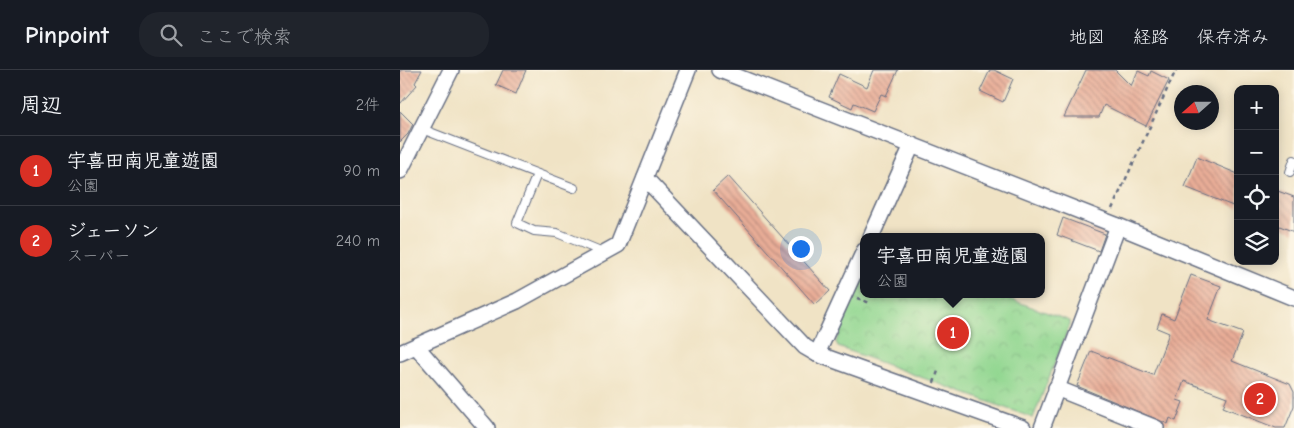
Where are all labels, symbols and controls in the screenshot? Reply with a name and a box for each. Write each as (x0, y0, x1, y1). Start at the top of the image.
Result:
search box (139, 12, 489, 57)
text: Pinpoint (25, 21, 109, 49)
icon: search (157, 21, 185, 49)
text: ここで検索 (197, 26, 292, 48)
text: 地図 (1069, 27, 1105, 48)
text: 経路 (1133, 27, 1169, 48)
text: 保存済み (1197, 27, 1269, 48)
north arrow (1174, 85, 1219, 130)
map controls (1234, 85, 1279, 265)
button: + (1234, 85, 1279, 130)
text: 周辺 (20, 93, 62, 117)
text: 2件 (356, 96, 380, 114)
button: − (1234, 130, 1279, 175)
text: 宇喜田南児童遊園 (67, 150, 219, 172)
text: 1 (33, 162, 39, 180)
text: 90 m (343, 162, 380, 180)
button: locate (1234, 175, 1279, 220)
text: 公園 (67, 177, 99, 195)
text: ジェーソン (67, 220, 159, 242)
button: layers (1234, 220, 1279, 265)
text: 2 (32, 232, 40, 250)
text: 240 m (336, 232, 380, 250)
popup (860, 233, 1045, 298)
your location (788, 236, 814, 262)
text: 宇喜田南児童遊園 (876, 245, 1029, 267)
text: スーパー (67, 247, 130, 265)
text: 公園 (876, 272, 909, 290)
pin: 1 (937, 314, 969, 352)
pin: 2 (1244, 380, 1276, 418)

